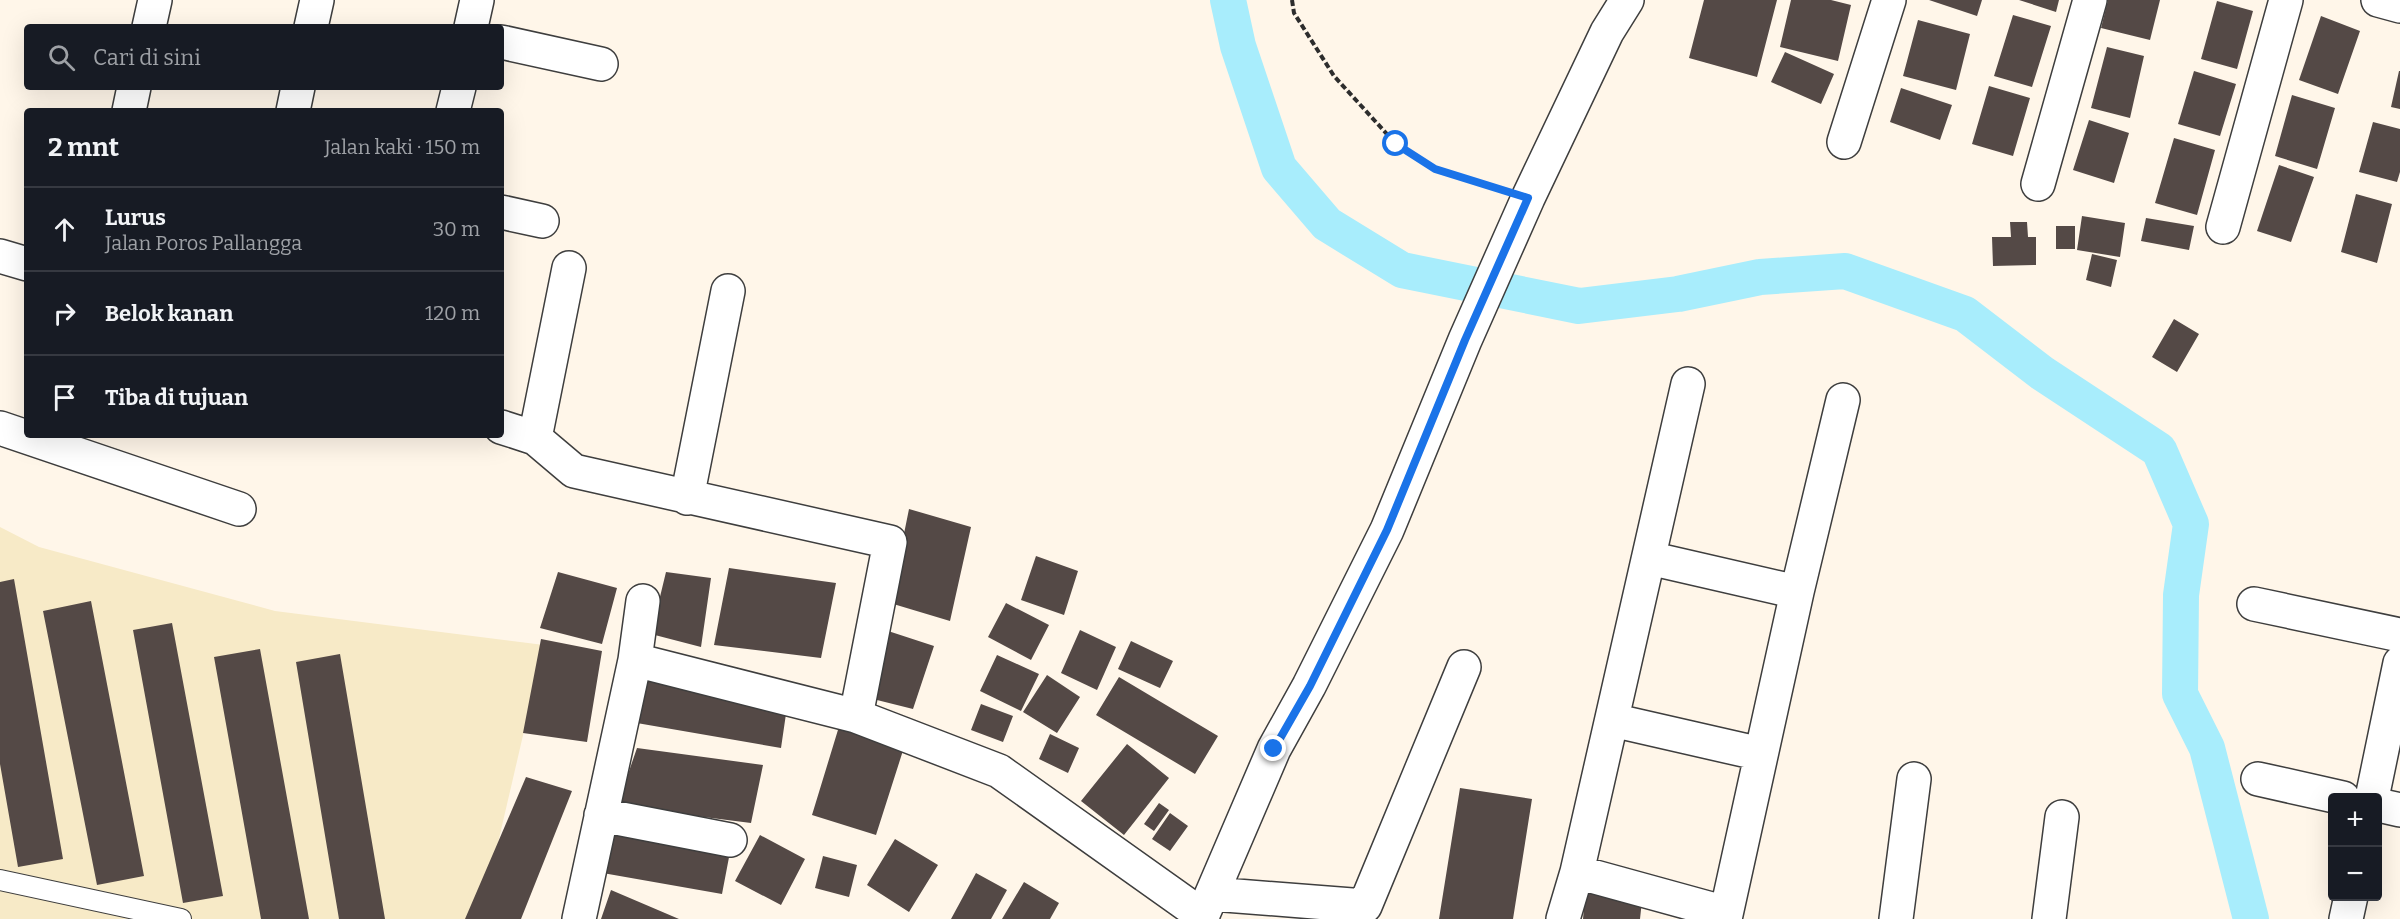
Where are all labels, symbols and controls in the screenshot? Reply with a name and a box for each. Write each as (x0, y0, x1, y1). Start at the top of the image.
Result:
search box (24, 24, 504, 90)
icon: search (45, 41, 78, 74)
text: Cari di sini (93, 44, 201, 71)
route start (1382, 130, 1408, 156)
text: 2 mnt (48, 132, 119, 163)
text: Jalan kaki · 150 m (324, 135, 480, 159)
text: Lurus (105, 204, 166, 231)
icon: ahead (48, 213, 81, 246)
text: 30 m (433, 217, 480, 241)
text: Jalan Poros Pallangga (105, 231, 302, 255)
icon: right (48, 297, 81, 330)
text: Belok kanan (105, 300, 233, 327)
text: 120 m (425, 301, 480, 325)
icon: arrive (48, 381, 81, 414)
text: Tiba di tujuan (105, 384, 248, 411)
route end (1260, 735, 1286, 761)
map controls (2328, 793, 2382, 901)
button: + (2328, 793, 2382, 847)
button: − (2328, 847, 2382, 901)

